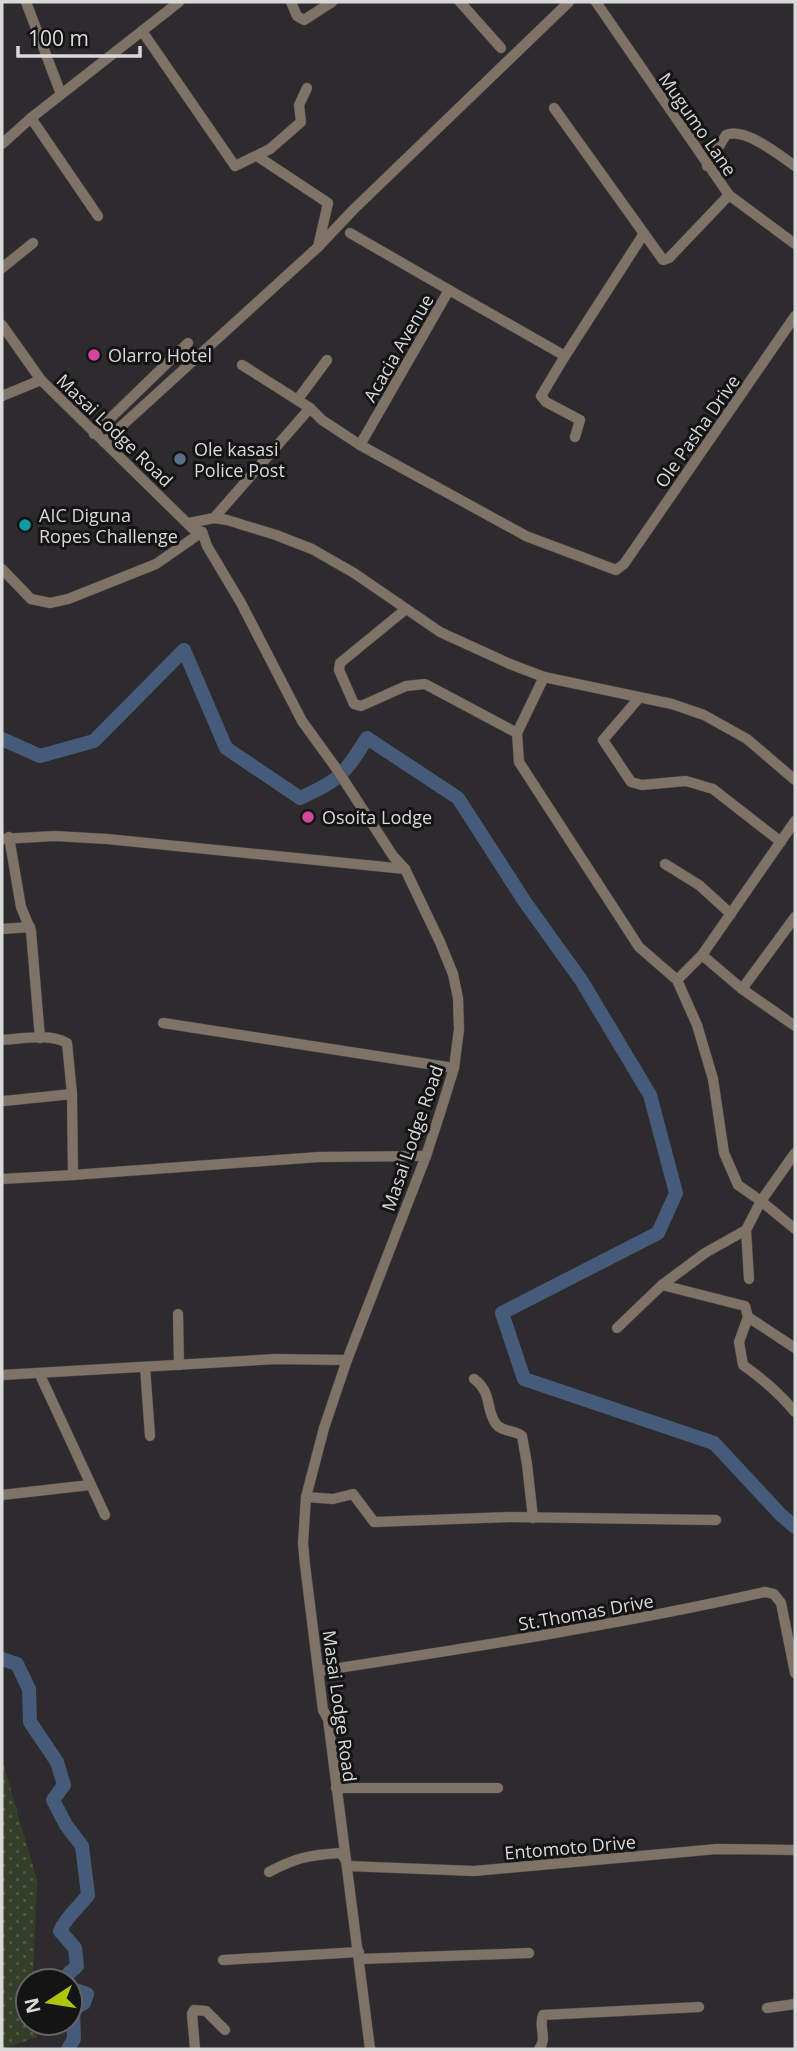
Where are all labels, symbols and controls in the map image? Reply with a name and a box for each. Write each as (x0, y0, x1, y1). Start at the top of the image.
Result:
scale bar (18, 14, 140, 58)
text: 100 m (28, 24, 89, 52)
street label: Mugumo Lane (654, 68, 742, 180)
street label: Acacia Avenue (357, 290, 439, 406)
place label: Olarro Hotel (108, 343, 212, 367)
marker: Olarro Hotel (86, 347, 102, 363)
street label: Masai Lodge Road (52, 368, 178, 492)
street label: Ole Pasha Drive (649, 370, 745, 492)
place label: Ole kasasi Police Post (194, 437, 285, 482)
marker: Ole kasasi Police Post (172, 451, 188, 467)
place label: AIC Diguna Ropes Challenge (39, 503, 178, 548)
marker: AIC Diguna Ropes Challenge (17, 517, 33, 533)
place label: Osoita Lodge (322, 805, 432, 829)
marker: Osoita Lodge (300, 809, 316, 825)
street label: Masai Lodge Road (376, 1062, 448, 1214)
street label: St.Thomas Drive (517, 1588, 655, 1636)
street label: Masai Lodge Road (317, 1629, 363, 1783)
street label: Entomoto Drive (503, 1829, 637, 1865)
north arrow (14, 1967, 84, 2037)
text: N (18, 1995, 47, 2016)

